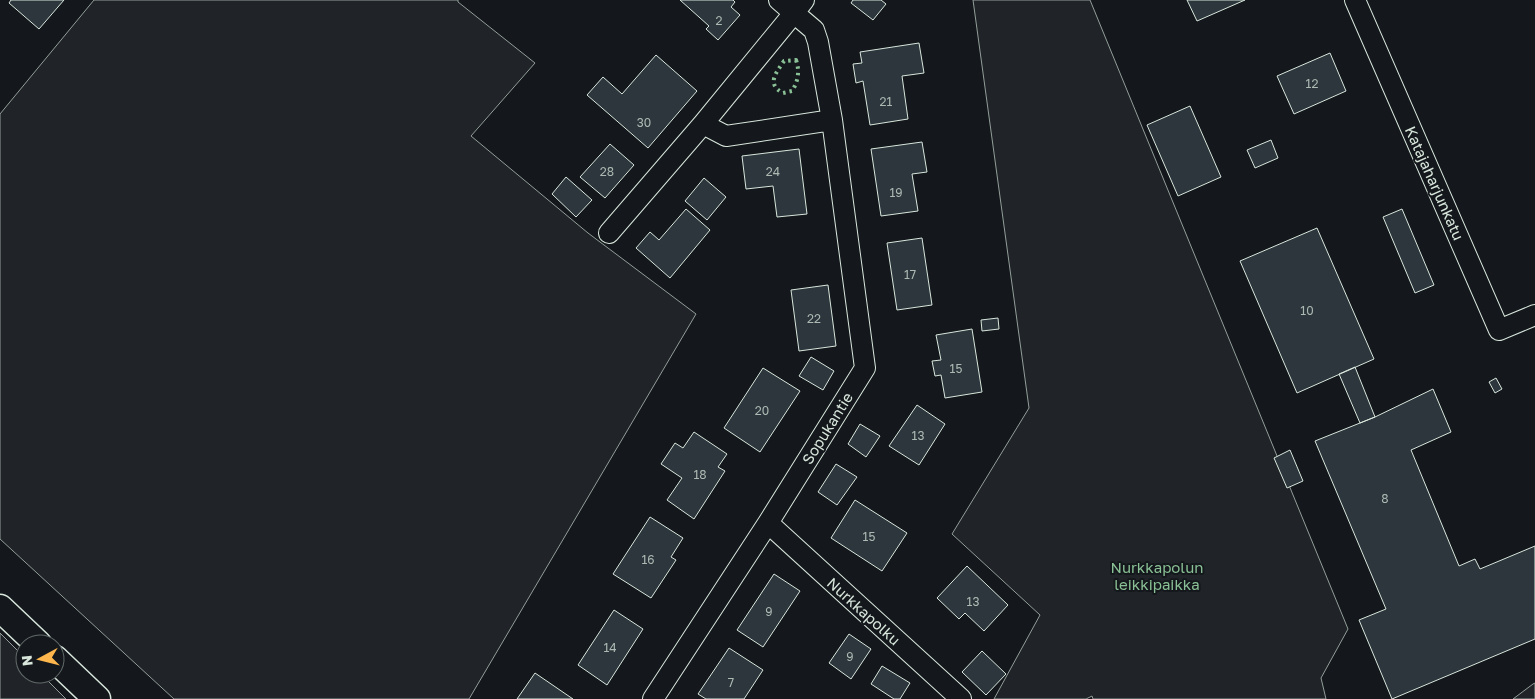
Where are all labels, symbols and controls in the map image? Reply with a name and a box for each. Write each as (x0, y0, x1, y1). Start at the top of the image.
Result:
house number: 2 (716, 13, 723, 28)
house number: 12 (1306, 76, 1318, 91)
house number: 21 (880, 94, 893, 109)
house number: 30 (637, 115, 651, 130)
street label: Katajaharjunkatu (1402, 123, 1468, 243)
house number: 28 (600, 164, 614, 179)
house number: 24 (766, 164, 780, 179)
house number: 19 (889, 185, 903, 200)
house number: 17 (904, 267, 916, 282)
house number: 10 (1300, 303, 1314, 318)
house number: 22 (807, 311, 821, 326)
house number: 15 (950, 361, 962, 376)
street label: Sopukantie (798, 388, 856, 467)
house number: 20 (755, 403, 769, 418)
house number: 13 (912, 428, 924, 443)
house number: 18 (693, 467, 707, 482)
house number: 8 (1381, 491, 1389, 506)
house number: 15 (863, 529, 875, 544)
house number: 16 (641, 552, 655, 567)
park label: Nurkkapolun leikkipaikka (1111, 558, 1203, 593)
street label: Nurkkapolku (824, 573, 904, 649)
house number: 13 (967, 594, 979, 609)
house number: 9 (765, 604, 773, 619)
north arrow (15, 634, 65, 684)
house number: 14 (603, 640, 617, 655)
house number: 9 (846, 649, 854, 664)
text: N (18, 654, 36, 667)
house number: 7 (728, 675, 734, 690)

